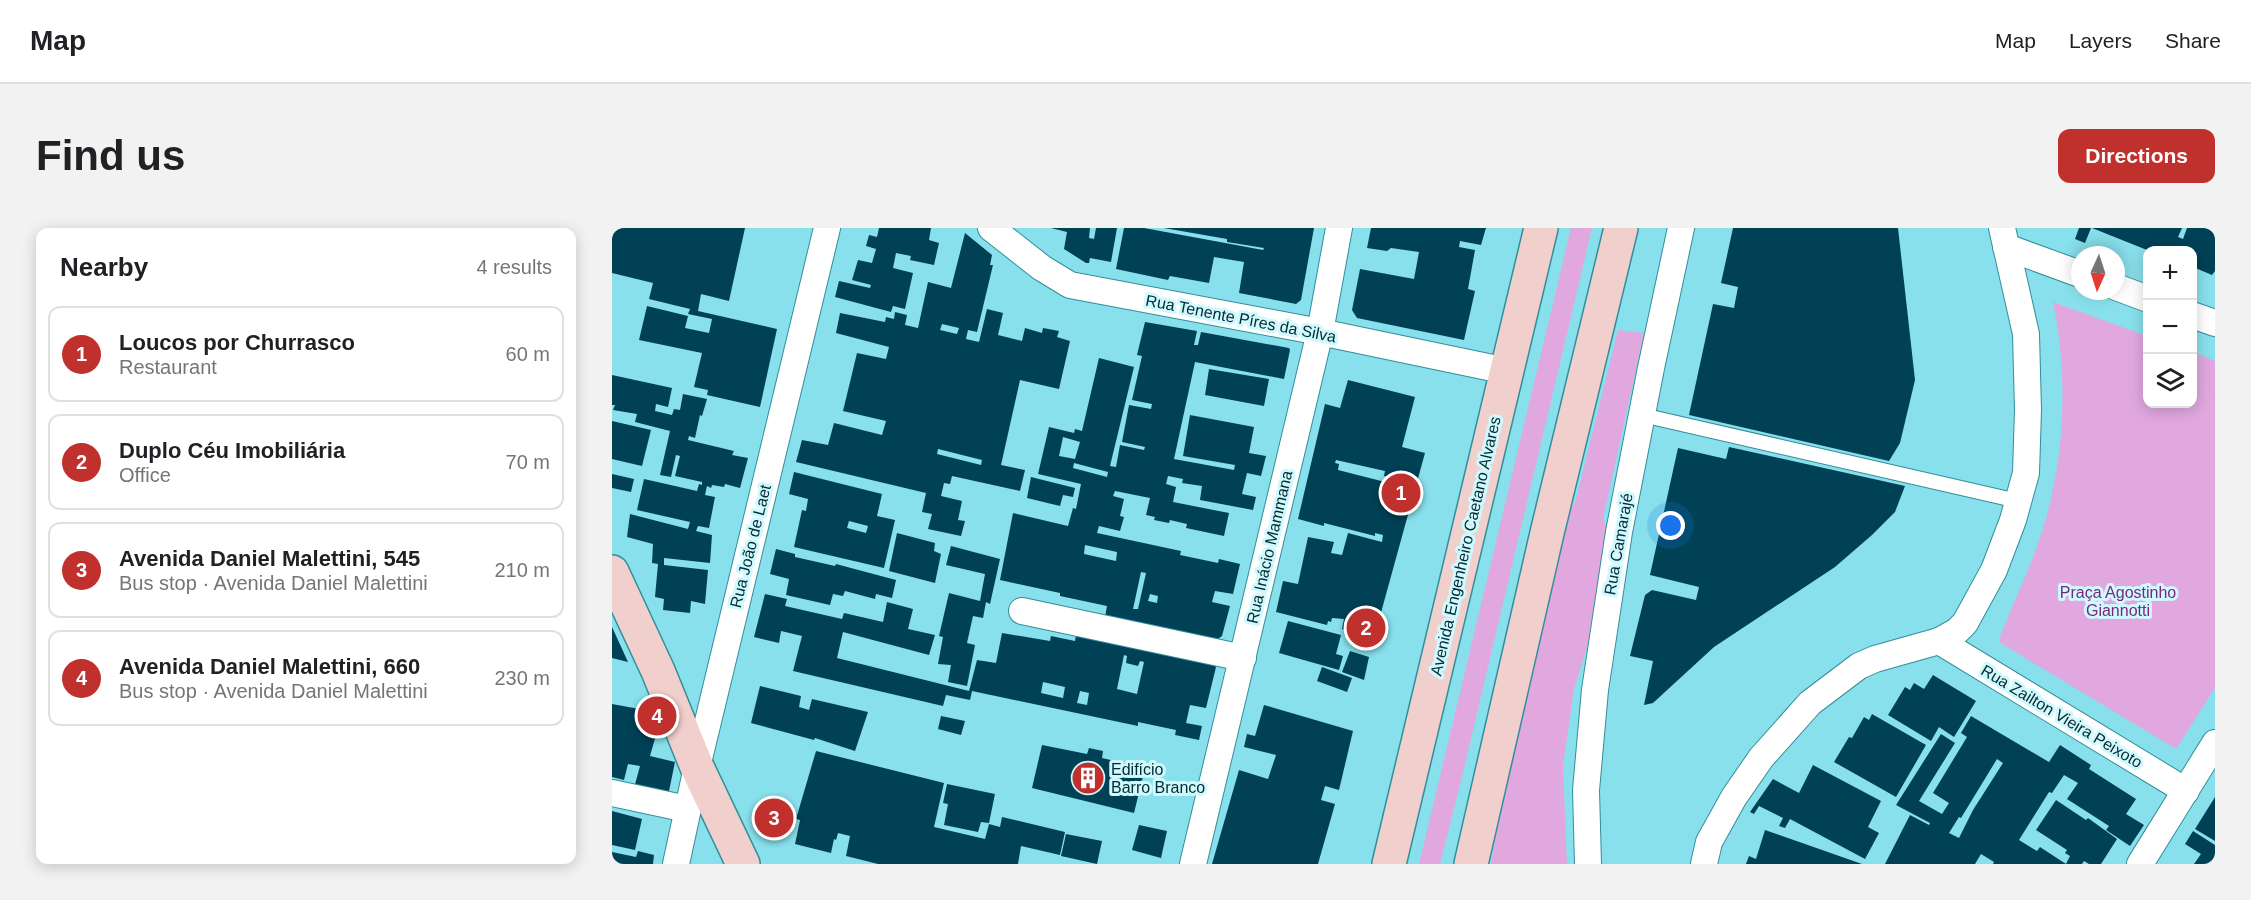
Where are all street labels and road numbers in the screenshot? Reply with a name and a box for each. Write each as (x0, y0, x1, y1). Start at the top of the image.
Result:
street label: Rua Tenente Píres da Silva (1144, 292, 1338, 345)
street label: Avenida Engenheiro Caetano Alvares (1427, 415, 1504, 677)
street label: Rua Inácio Mammana (1244, 469, 1295, 625)
street label: Rua João de Laet (727, 482, 774, 609)
street label: Rua Camarajé (1601, 492, 1636, 596)
street label: Rua Zailton Vieira Peixoto (1978, 662, 2145, 771)

